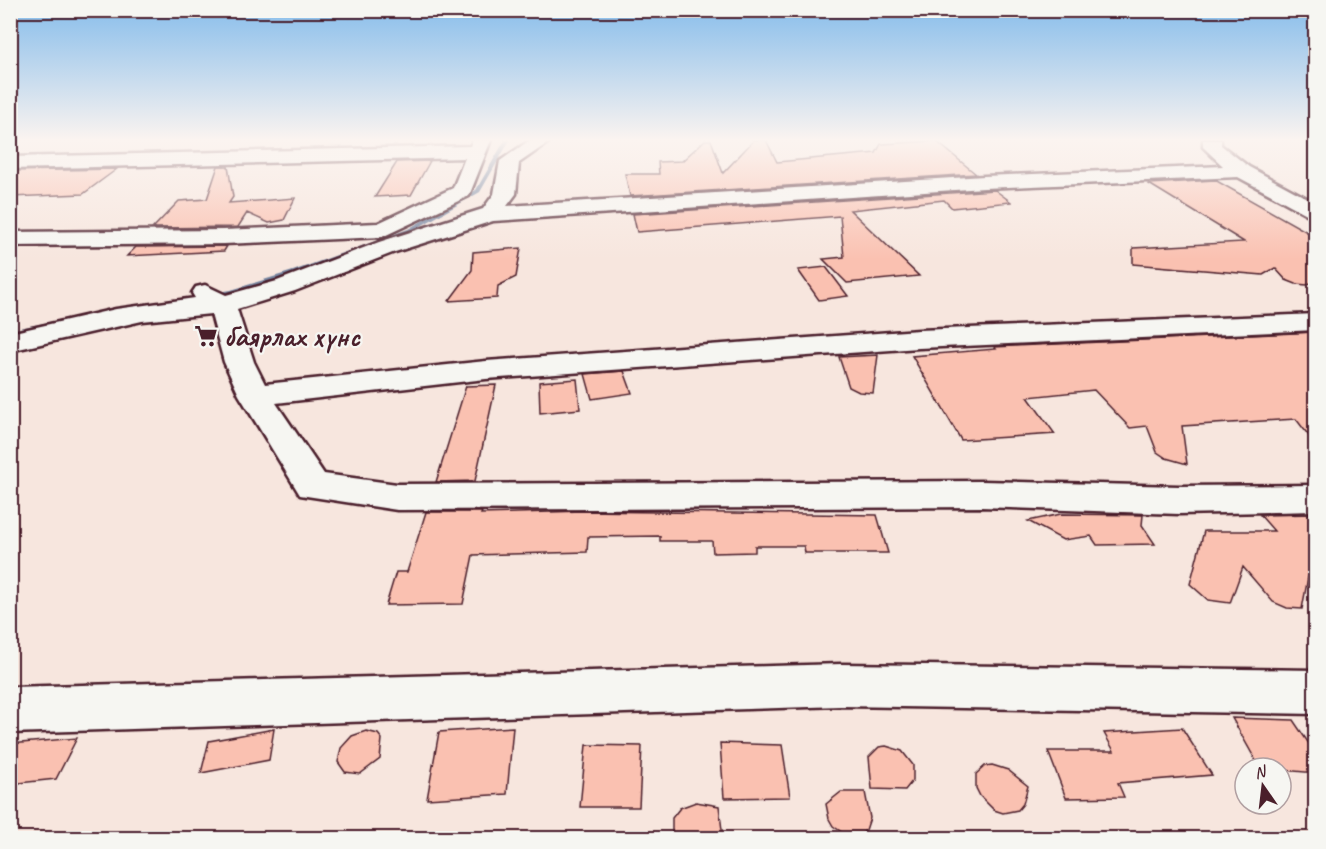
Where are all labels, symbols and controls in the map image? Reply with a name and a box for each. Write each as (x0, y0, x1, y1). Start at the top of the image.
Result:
place label: баярлах хүнс (224, 317, 361, 355)
supermarket icon: баярлах хүнс (193, 323, 219, 349)
north arrow (1233, 756, 1293, 816)
text: N (1252, 761, 1270, 783)

